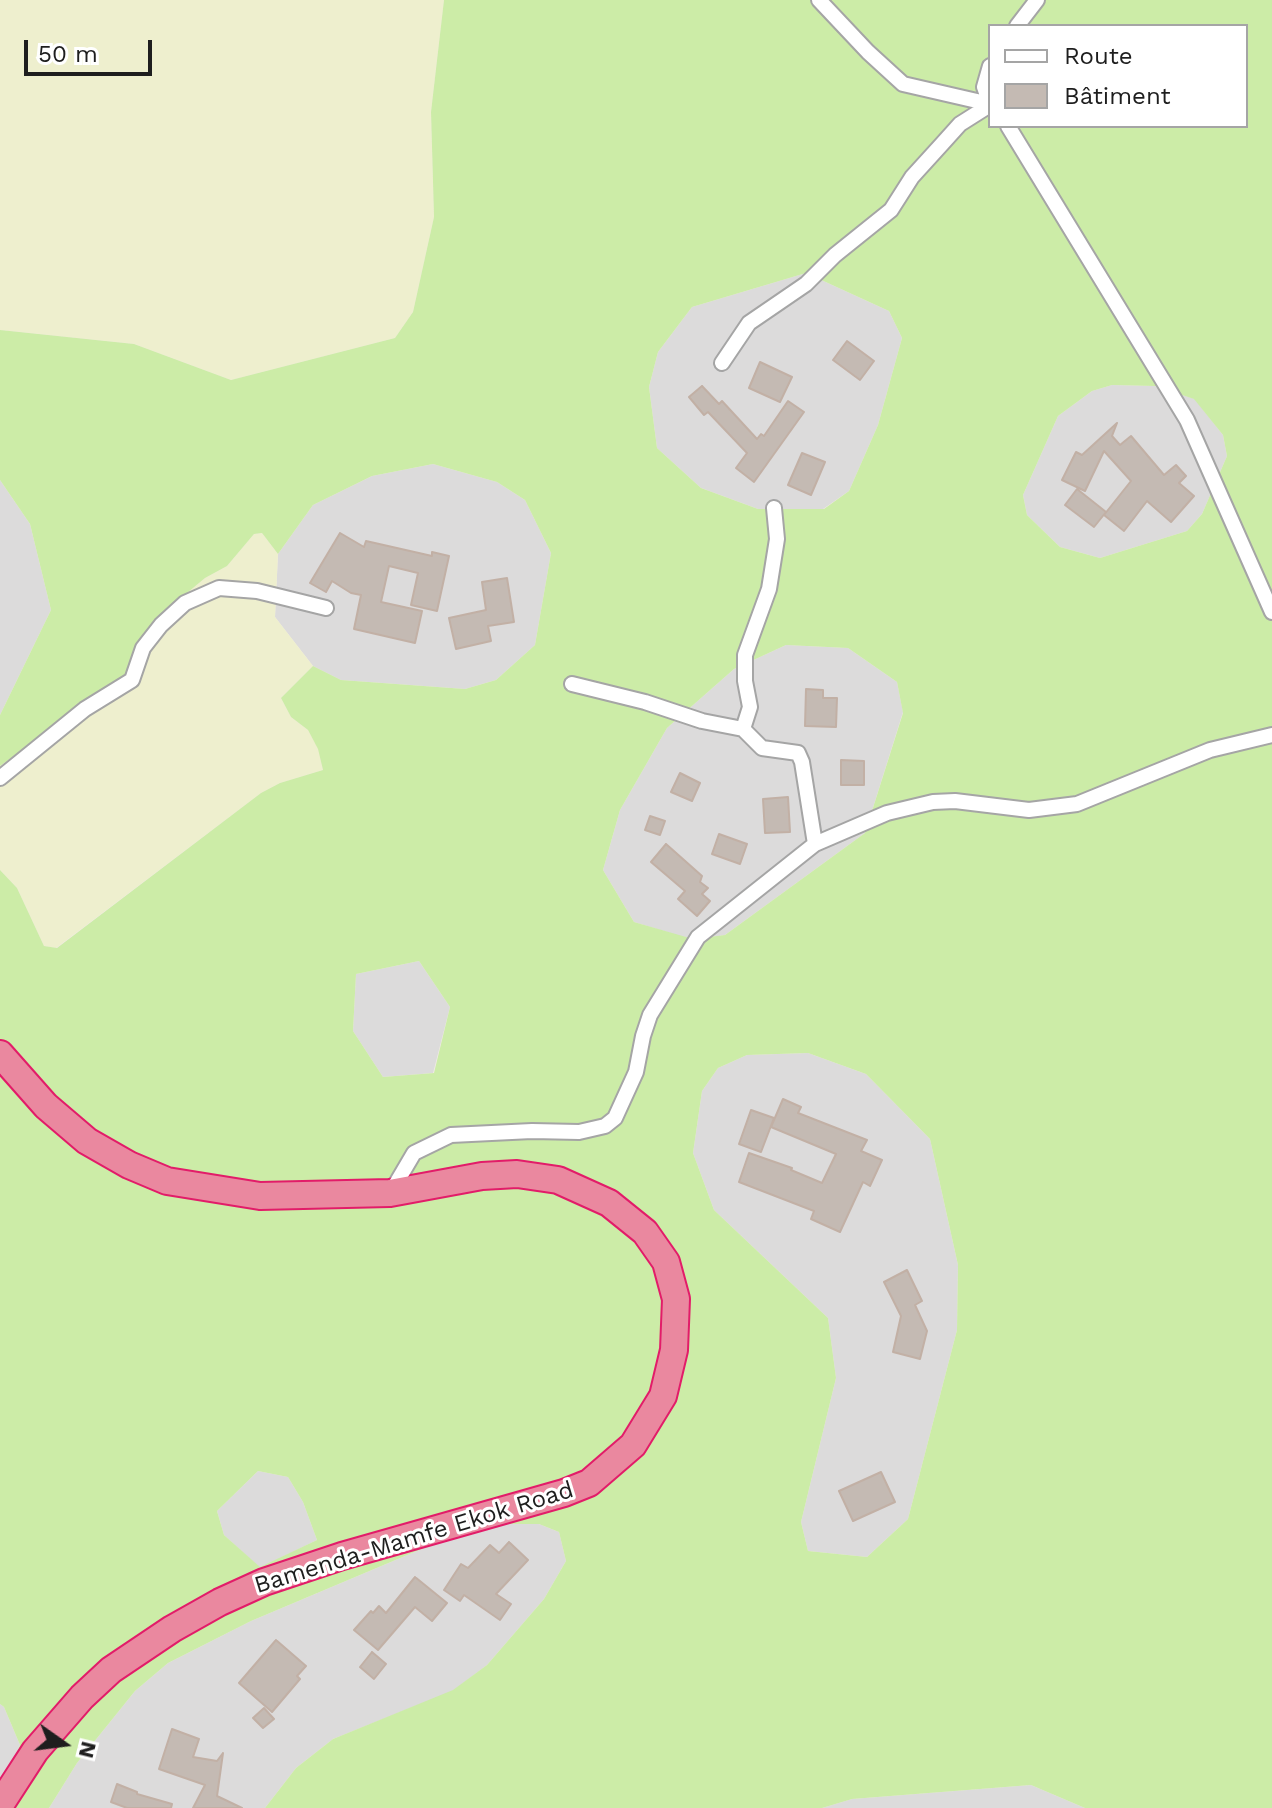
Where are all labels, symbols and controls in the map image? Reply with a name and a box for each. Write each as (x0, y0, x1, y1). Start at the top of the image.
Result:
scale bar (28, 24, 156, 74)
legend (988, 24, 1248, 128)
text: 50 m (38, 40, 98, 68)
text: Route (1064, 42, 1133, 70)
text: Bâtiment (1064, 82, 1171, 110)
street label: Bamenda-Mamfe Ekok Road (251, 1476, 577, 1600)
north arrow (24, 1704, 104, 1784)
text: N (74, 1739, 102, 1761)

